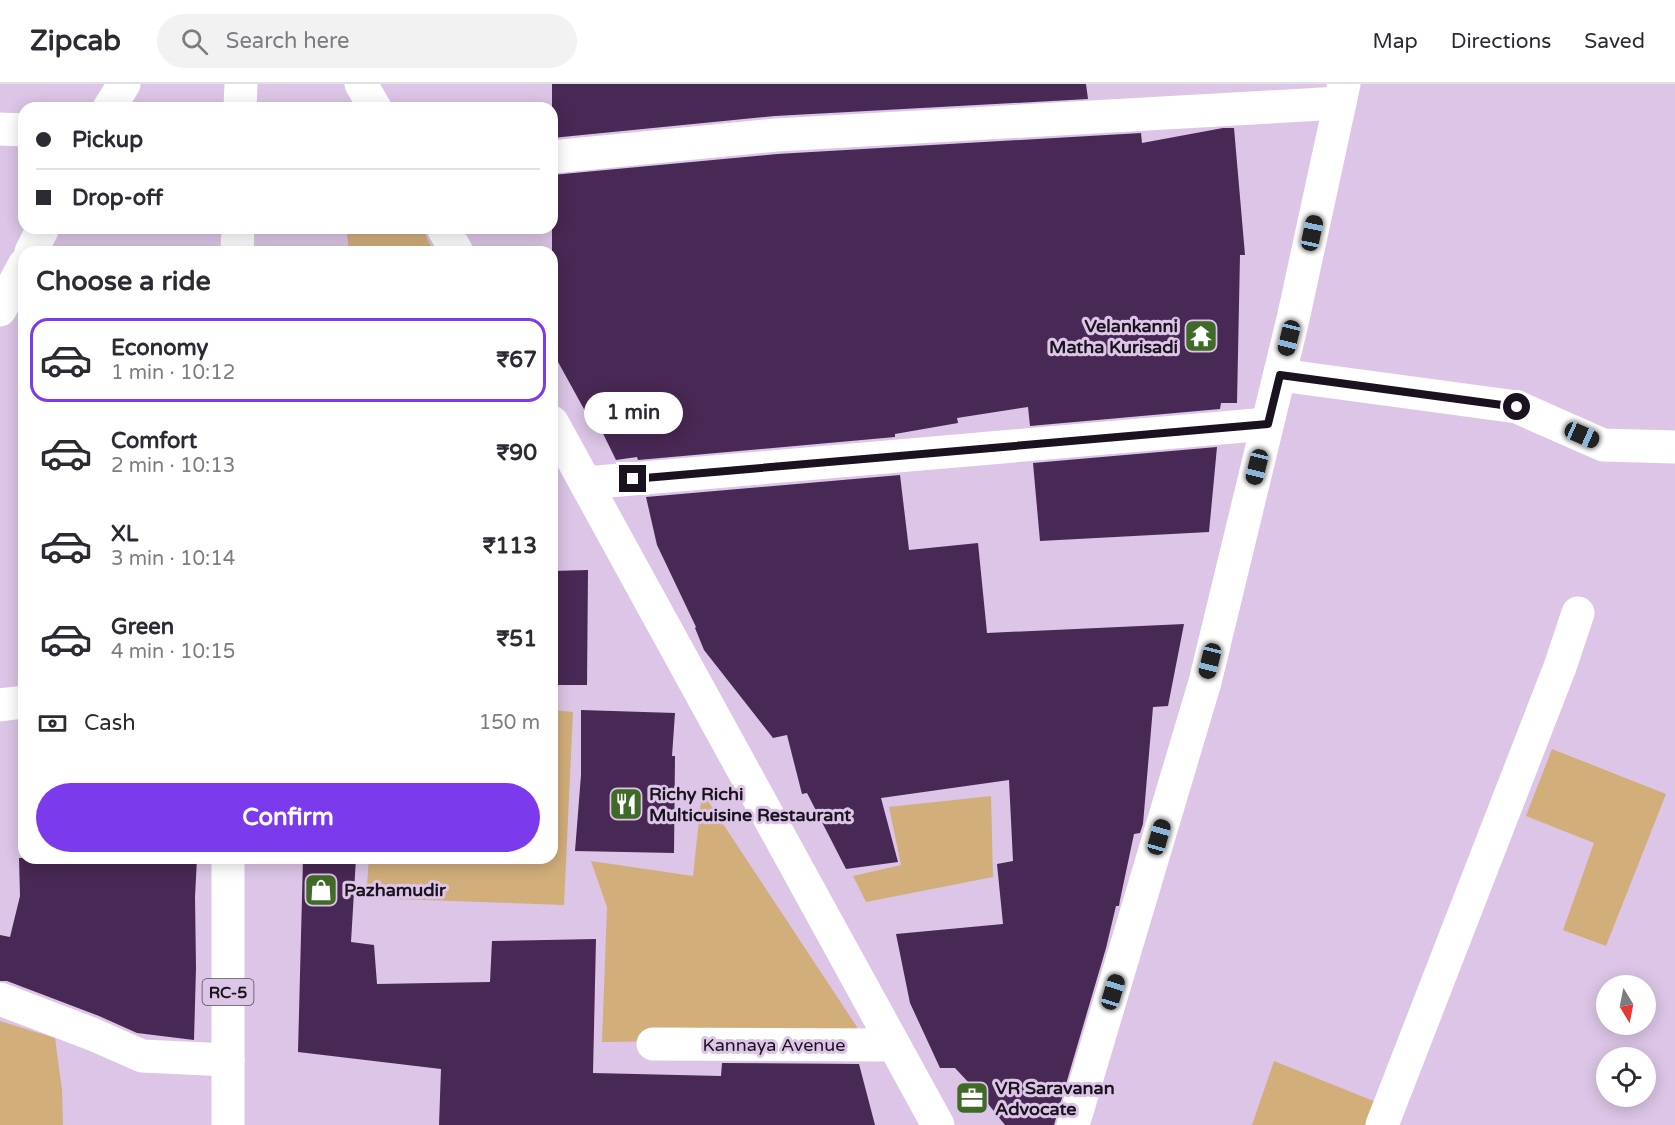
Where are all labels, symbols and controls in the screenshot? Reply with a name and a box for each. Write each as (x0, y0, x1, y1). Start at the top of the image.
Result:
search box (157, 14, 577, 68)
text: Zipcab (30, 24, 121, 58)
icon: search (178, 25, 211, 58)
text: Search here (226, 28, 350, 54)
text: Map (1372, 29, 1418, 54)
text: Directions (1451, 29, 1551, 54)
text: Saved (1584, 29, 1645, 54)
text: Pickup (72, 127, 143, 153)
text: Drop-off (72, 185, 163, 211)
car (1299, 214, 1325, 252)
text: Choose a ride (36, 265, 211, 298)
place label: Velankanni Matha Kurisadi (1049, 315, 1178, 358)
temple icon: Velankanni Matha Kurisadi (1183, 318, 1219, 354)
car (1276, 318, 1302, 358)
icon: car (39, 333, 93, 387)
text: Economy (111, 335, 208, 361)
text: ₹67 (496, 347, 537, 373)
text: 1 min · 10:12 (111, 361, 235, 385)
callout: 1 min (584, 392, 682, 434)
route start (1503, 393, 1530, 420)
text: 1 min (607, 401, 660, 425)
car (1562, 419, 1602, 451)
icon: car (39, 426, 93, 480)
text: Comfort (111, 428, 197, 454)
text: ₹90 (496, 440, 537, 466)
car (1244, 447, 1270, 487)
text: 2 min · 10:13 (111, 454, 235, 478)
route end (619, 465, 646, 492)
icon: car (39, 519, 93, 573)
text: XL (111, 521, 138, 547)
text: ₹113 (483, 533, 537, 559)
text: 3 min · 10:14 (111, 547, 235, 571)
icon: car (39, 612, 93, 666)
text: Green (111, 614, 174, 640)
text: ₹51 (496, 626, 537, 652)
text: 4 min · 10:15 (111, 640, 235, 664)
car (1197, 641, 1223, 681)
icon: cash (36, 707, 69, 740)
text: Cash (84, 710, 136, 736)
text: 150 m (479, 711, 540, 735)
button: Confirm (36, 783, 540, 852)
place label: Richy Richi Multicuisine Restaurant (649, 783, 851, 826)
restaurant icon: Richy Richi Multicuisine Restaurant (608, 786, 644, 822)
car (1145, 817, 1173, 857)
shop icon: Pazhamudir (303, 872, 339, 908)
place label: Pazhamudir (344, 879, 447, 901)
car (1099, 972, 1127, 1012)
north arrow (1596, 975, 1656, 1035)
map controls (1596, 975, 1656, 1107)
road number: RC-5 (202, 979, 254, 1005)
street label: Kannaya Avenue (703, 1034, 845, 1056)
button: locate (1596, 1047, 1656, 1107)
place label: VR Saravanan Advocate (995, 1077, 1115, 1120)
office icon: VR Saravanan Advocate (954, 1080, 990, 1116)

